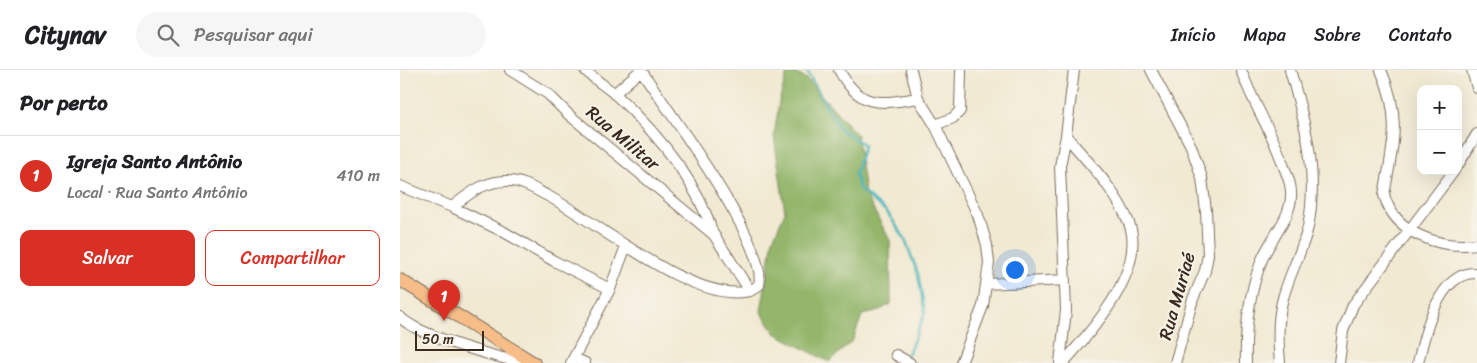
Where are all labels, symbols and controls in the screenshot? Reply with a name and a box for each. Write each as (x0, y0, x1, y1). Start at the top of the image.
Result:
search box (136, 12, 486, 57)
text: Citynav (25, 14, 106, 56)
text: Pesquisar aqui (194, 18, 313, 51)
text: Início (1171, 19, 1216, 51)
text: Mapa (1244, 19, 1286, 51)
text: Sobre (1314, 19, 1361, 51)
text: Contato (1389, 19, 1452, 51)
icon: search (154, 21, 182, 49)
text: Por perto (20, 84, 108, 122)
map controls (1417, 85, 1462, 175)
button: + (1417, 85, 1462, 130)
street label: Rua Militar (579, 97, 669, 180)
button: − (1417, 130, 1462, 175)
text: Igreja Santo Antônio (67, 145, 242, 178)
text: 1 (33, 161, 39, 190)
text: 410 m (337, 161, 380, 190)
text: Local · Rua Santo Antônio (67, 178, 248, 207)
button: Salvar (20, 230, 195, 286)
button: Compartilhar (205, 230, 380, 286)
street label: Rua Muriaé (1149, 248, 1205, 344)
your location (1002, 257, 1028, 283)
pin: 1 (428, 280, 460, 321)
text: 50 m (422, 327, 454, 352)
scale bar (415, 328, 484, 351)

